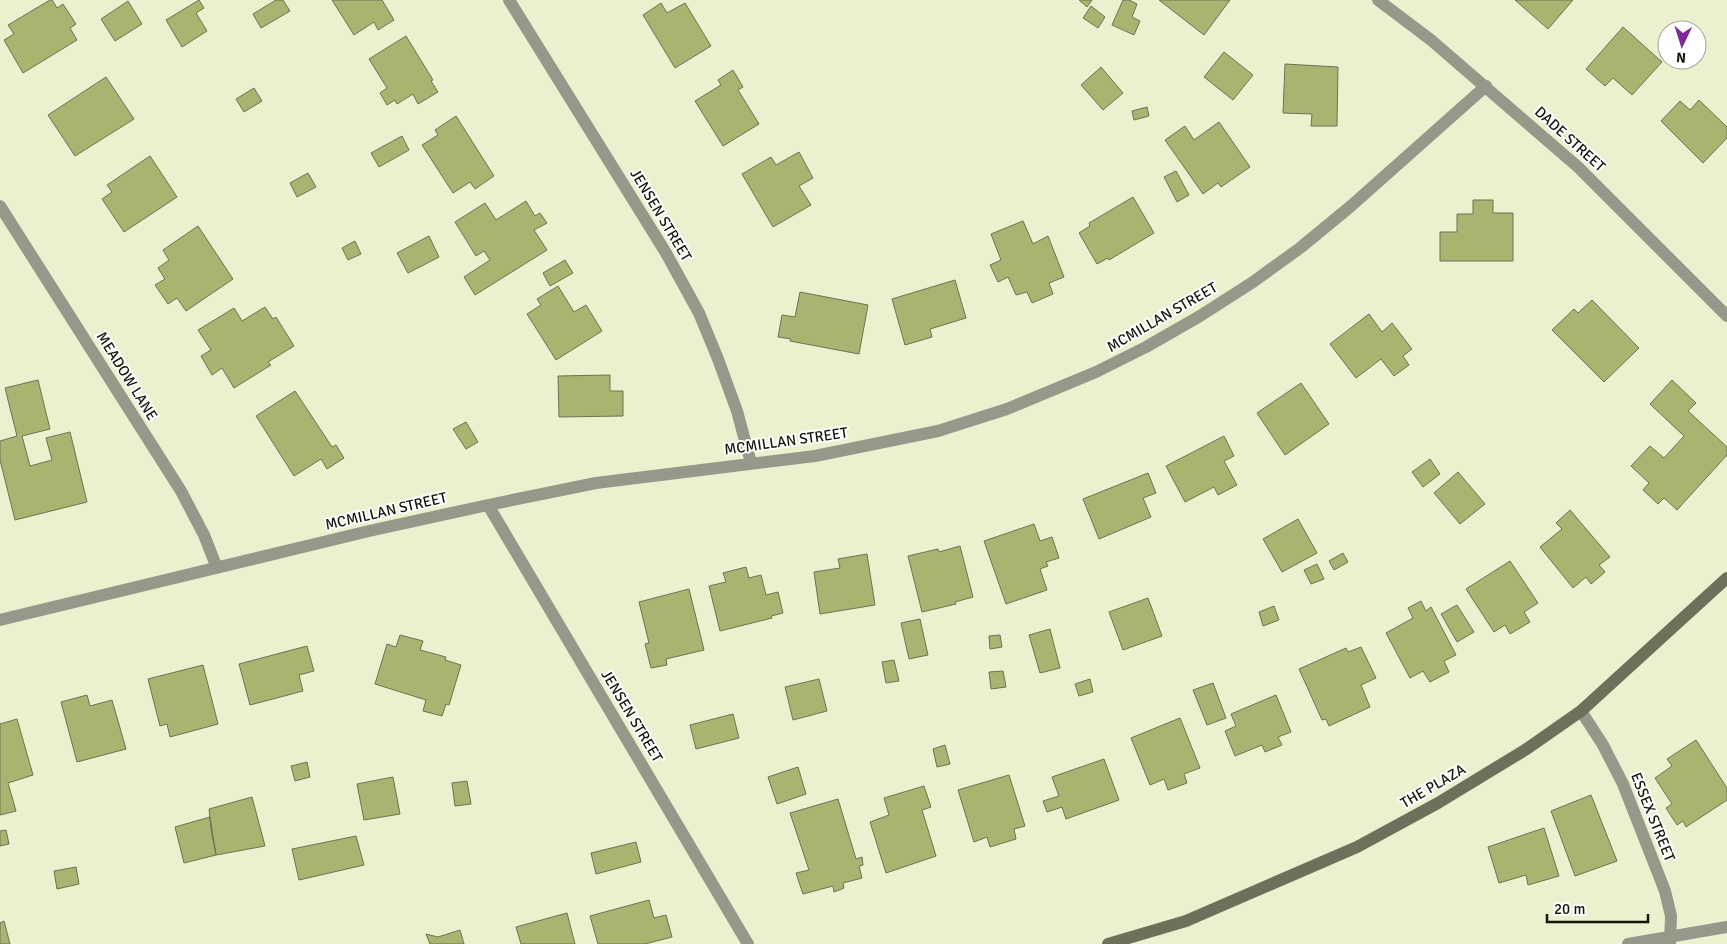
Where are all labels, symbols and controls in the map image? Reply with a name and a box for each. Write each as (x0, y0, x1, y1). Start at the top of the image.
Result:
north arrow (1657, 20, 1707, 70)
text: N (1676, 49, 1687, 66)
street label: DADE STREET (1531, 103, 1610, 176)
street label: JENSEN STREET (626, 166, 696, 265)
street label: MCMILLAN STREET (1104, 278, 1221, 356)
street label: MEADOW LANE (93, 328, 161, 424)
street label: MCMILLAN STREET (723, 423, 849, 459)
street label: MCMILLAN STREET (323, 488, 449, 534)
street label: JENSEN STREET (597, 667, 667, 766)
street label: THE PLAZA (1397, 760, 1469, 812)
street label: ESSEX STREET (1627, 770, 1679, 865)
scale bar (1547, 892, 1648, 924)
text: 20 m (1554, 900, 1585, 918)

